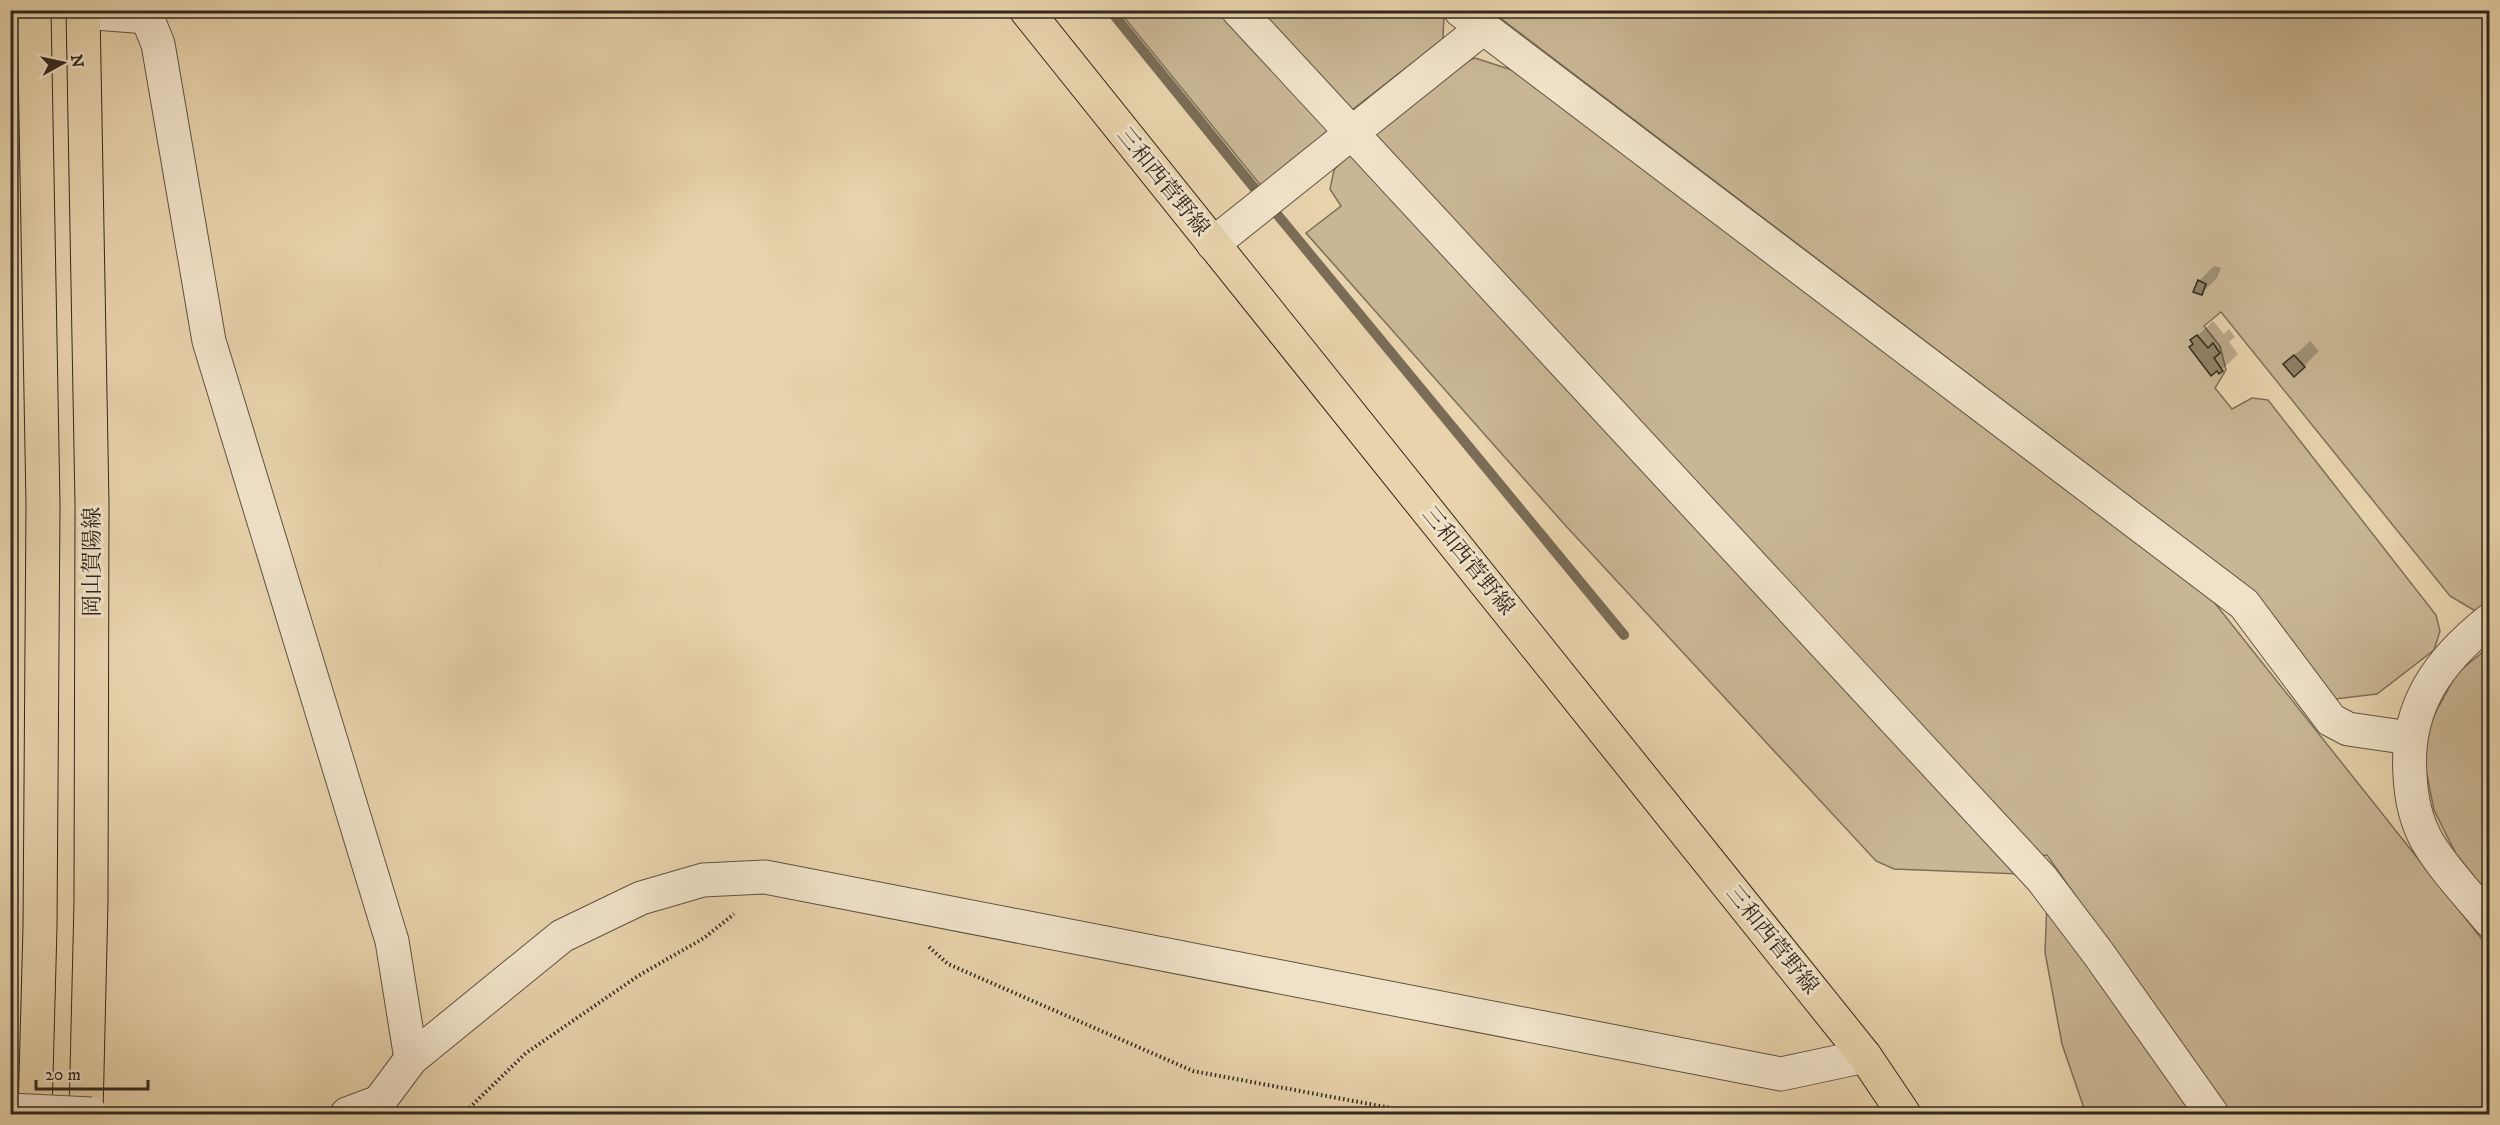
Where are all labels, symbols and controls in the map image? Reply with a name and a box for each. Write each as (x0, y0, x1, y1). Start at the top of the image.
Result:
north arrow (33, 33, 93, 93)
text: N (66, 53, 88, 69)
street label: 三和西菅野線 (1111, 122, 1215, 242)
street label: 三和西菅野線 (1416, 501, 1520, 621)
street label: 岡山賀陽線 (79, 507, 106, 617)
street label: 三和西菅野線 (1720, 880, 1824, 1000)
scale bar (36, 1053, 148, 1091)
text: 20 m (45, 1064, 81, 1086)

